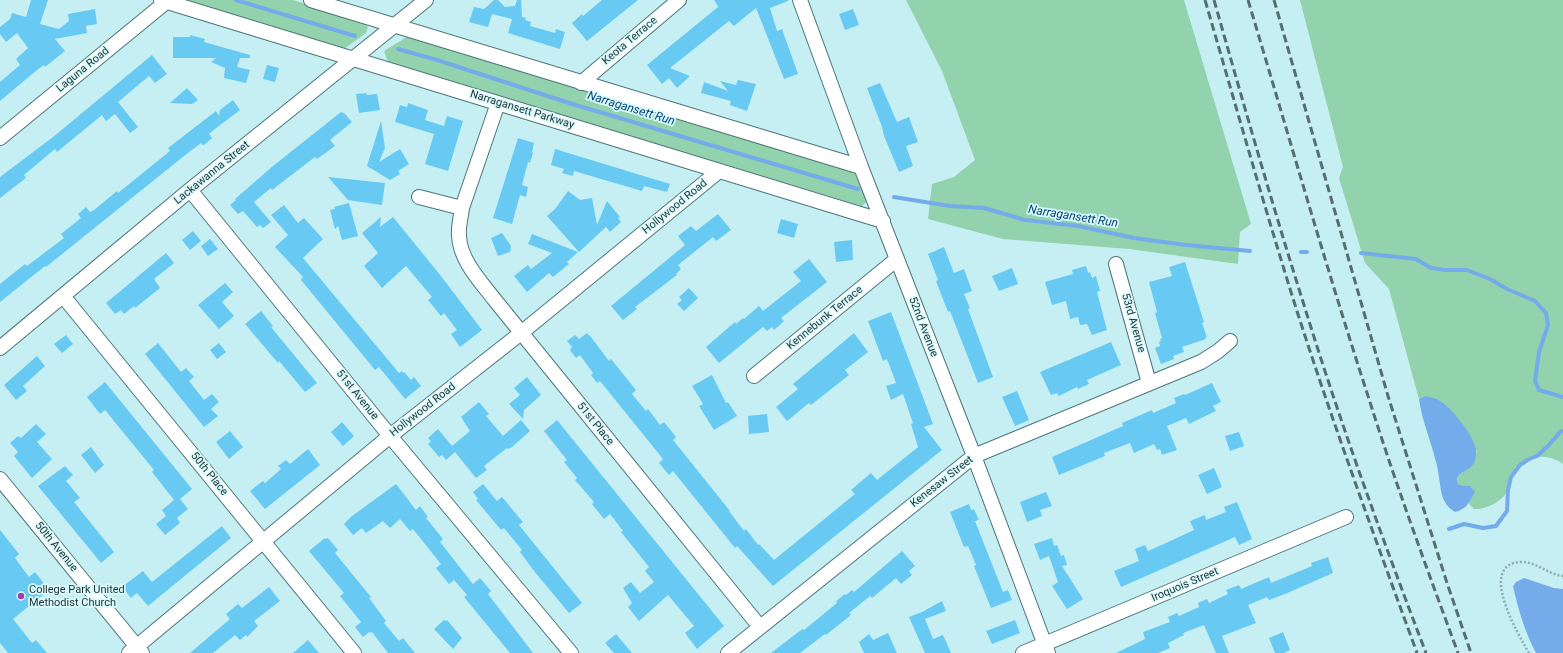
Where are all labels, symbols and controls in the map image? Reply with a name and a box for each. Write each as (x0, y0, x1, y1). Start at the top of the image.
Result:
street label: Keota Terrace (600, 14, 660, 68)
street label: Laguna Road (54, 45, 112, 95)
street label: Narragansett Parkway (468, 88, 576, 132)
water label: Narragansett Run (586, 89, 676, 129)
street label: Lackawanna Street (172, 138, 252, 208)
street label: Hollywood Road (640, 177, 710, 237)
water label: Narragansett Run (1027, 203, 1119, 231)
street label: Kennebunk Terrace (784, 283, 866, 353)
street label: 53rd Avenue (1118, 292, 1148, 354)
street label: 52nd Avenue (905, 295, 941, 359)
street label: 51st Avenue (333, 367, 381, 423)
street label: Hollywood Road (388, 380, 458, 440)
street label: 51st Place (574, 400, 616, 448)
street label: 50th Place (188, 450, 230, 498)
street label: Kenesaw Street (908, 453, 976, 511)
street label: 50th Avenue (32, 519, 80, 575)
street label: Iroquois Street (1149, 565, 1221, 605)
place label: College Park United Methodist Church (29, 583, 125, 609)
marker: College Park United Methodist Church (16, 591, 26, 601)

